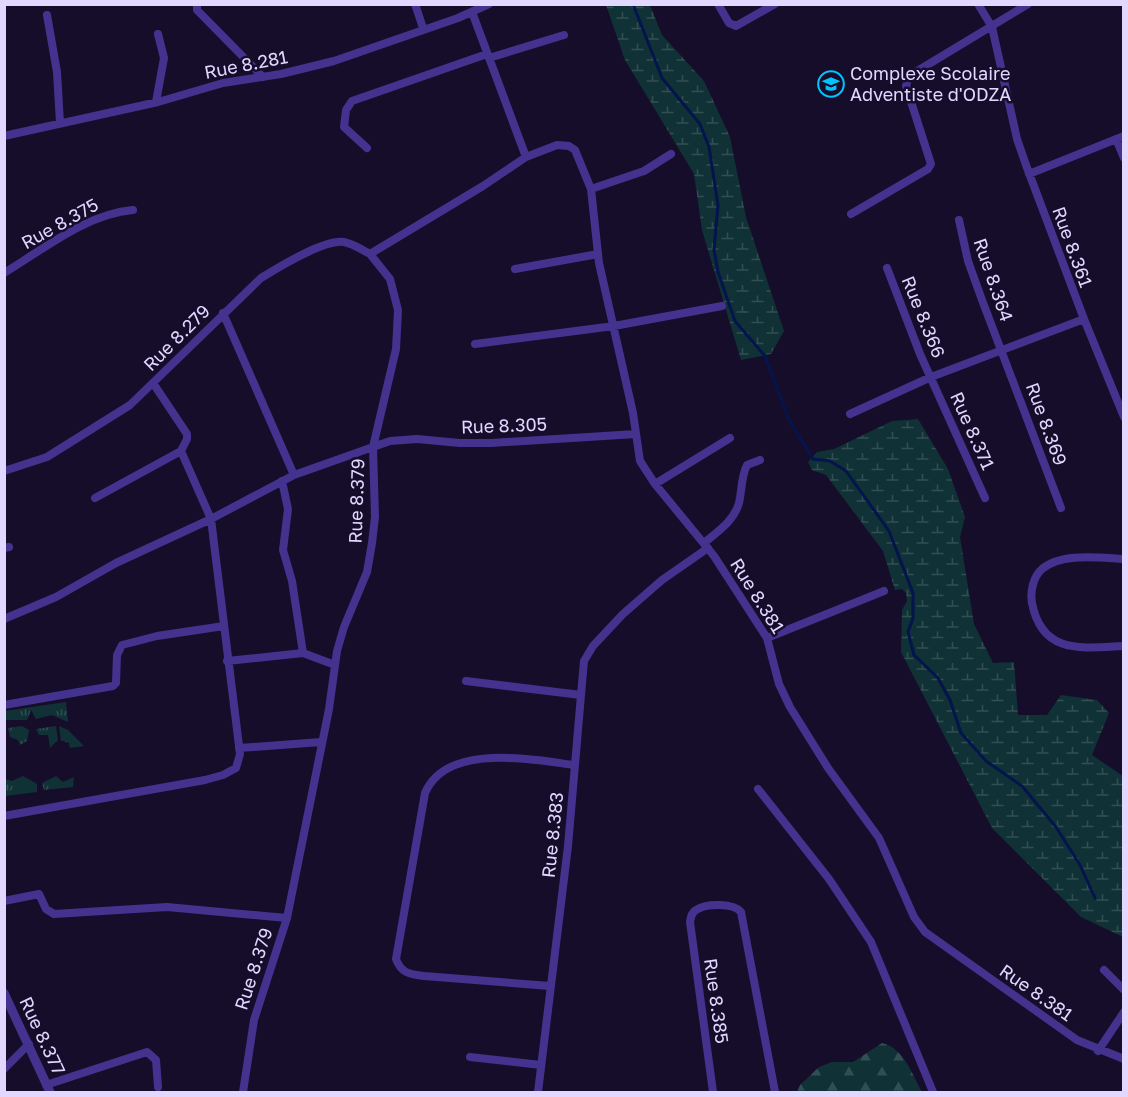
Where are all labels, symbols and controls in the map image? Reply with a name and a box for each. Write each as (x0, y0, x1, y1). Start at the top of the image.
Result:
street label: Rue 8.281 (202, 45, 290, 83)
place label: Complexe Scolaire Adventiste d'ODZA (850, 62, 1011, 105)
school or university icon: Complexe Scolaire Adventiste d'ODZA (816, 69, 846, 99)
street label: Rue 8.375 (17, 193, 102, 253)
street label: Rue 8.361 (1048, 203, 1098, 290)
street label: Rue 8.364 (969, 235, 1018, 324)
street label: Rue 8.366 (898, 272, 950, 361)
street label: Rue 8.279 (138, 299, 214, 375)
street label: Rue 8.369 (1022, 379, 1072, 468)
street label: Rue 8.371 (946, 388, 1000, 473)
street label: Rue 8.305 (460, 413, 547, 437)
street label: Rue 8.379 (344, 458, 368, 544)
street label: Rue 8.381 (726, 554, 790, 637)
street label: Rue 8.383 (537, 791, 567, 879)
street label: Rue 8.379 (229, 925, 277, 1013)
street label: Rue 8.385 (700, 957, 734, 1045)
street label: Rue 8.381 (996, 959, 1078, 1026)
street label: Rue 8.377 (15, 993, 71, 1078)

